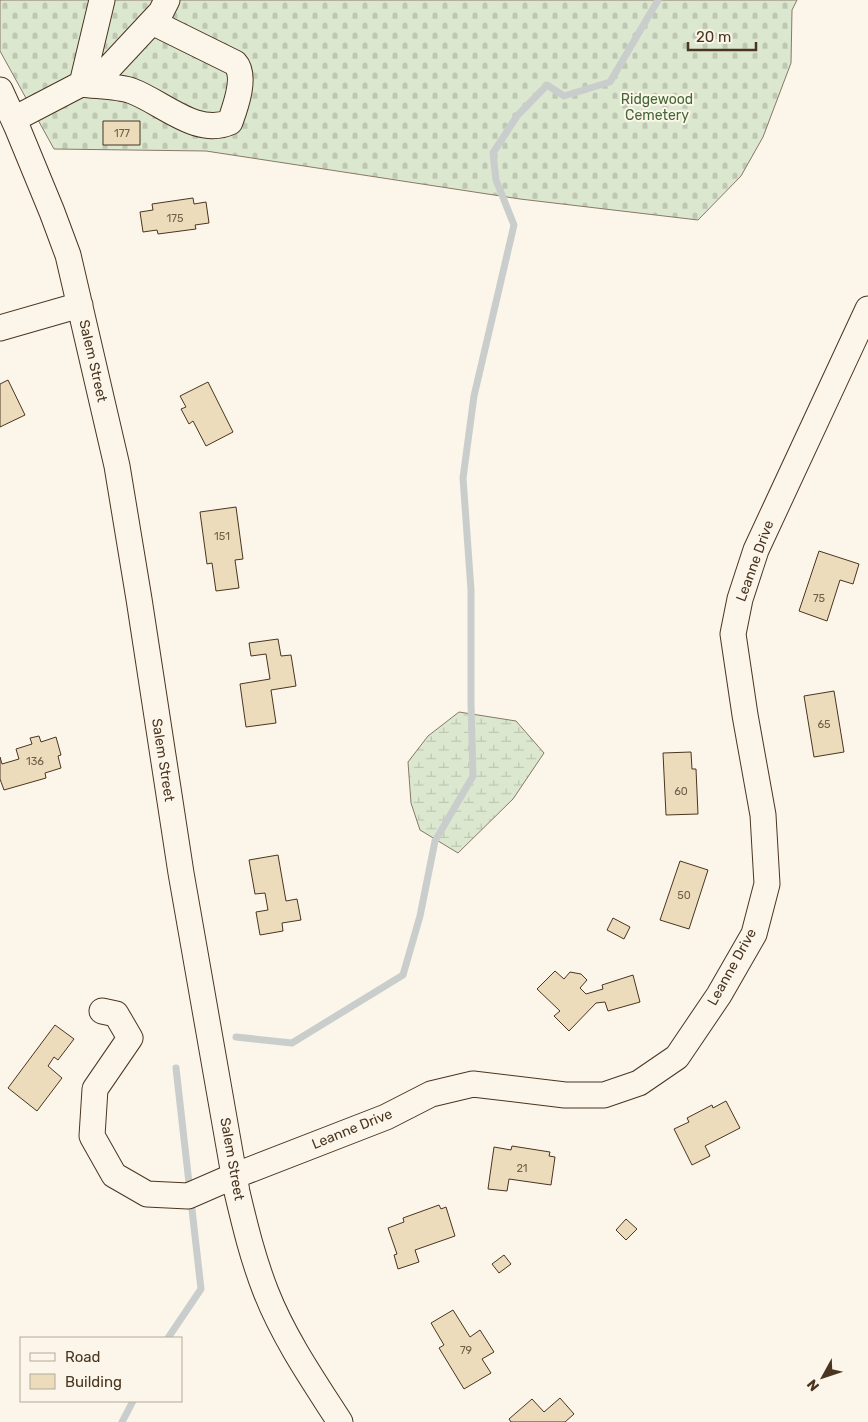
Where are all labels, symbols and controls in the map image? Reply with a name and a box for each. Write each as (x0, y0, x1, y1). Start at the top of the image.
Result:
scale bar (688, 20, 756, 52)
text: 20 m (696, 28, 731, 46)
park label: Ridgewood Cemetery (621, 91, 693, 124)
house number: 177 (114, 127, 130, 140)
house number: 175 (167, 212, 184, 225)
street label: Salem Street (75, 318, 111, 404)
street label: Leanne Drive (732, 518, 778, 604)
house number: 151 (214, 530, 230, 543)
house number: 75 (813, 592, 826, 605)
street label: Salem Street (148, 717, 178, 803)
house number: 65 (817, 718, 831, 731)
house number: 136 (26, 755, 44, 768)
house number: 60 (674, 785, 688, 798)
house number: 50 (677, 889, 691, 902)
street label: Leanne Drive (704, 925, 760, 1008)
street label: Leanne Drive (309, 1105, 395, 1153)
street label: Salem Street (216, 1116, 248, 1202)
house number: 21 (516, 1162, 528, 1175)
legend (20, 1337, 182, 1402)
house number: 79 (460, 1344, 472, 1357)
text: Road (65, 1348, 101, 1366)
north arrow (798, 1352, 848, 1402)
text: Building (65, 1373, 122, 1391)
text: N (804, 1376, 823, 1394)

